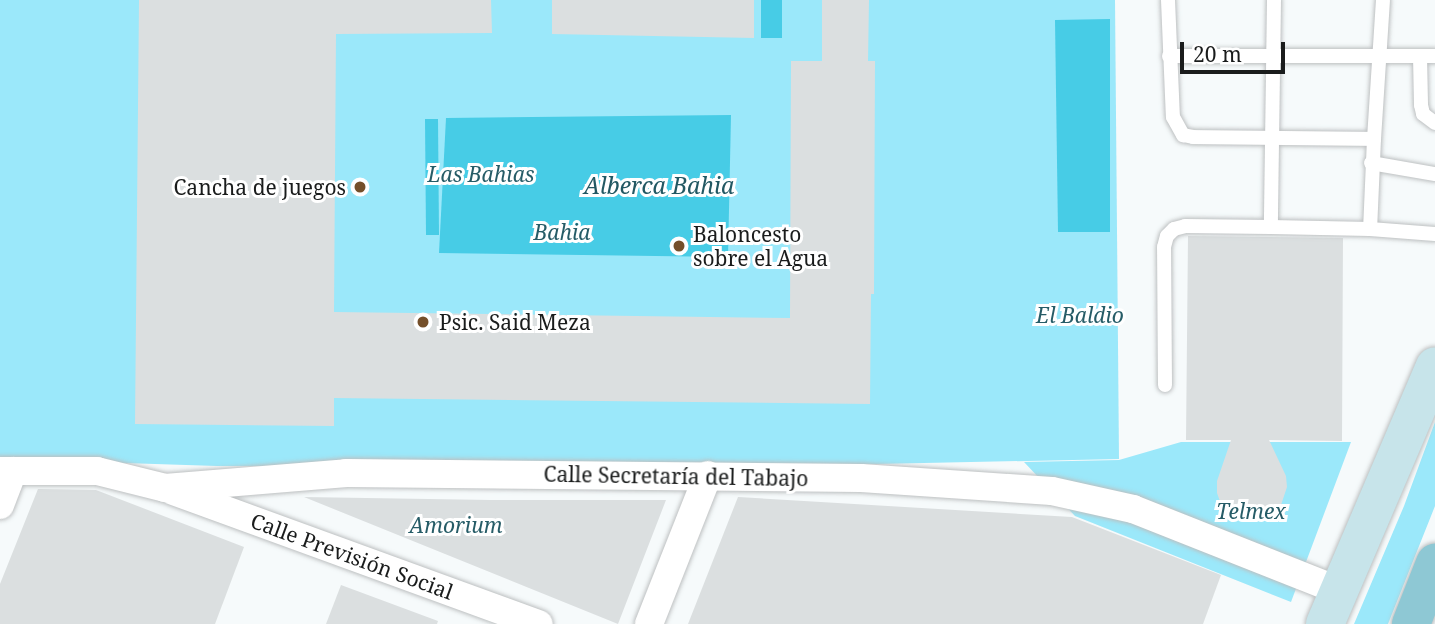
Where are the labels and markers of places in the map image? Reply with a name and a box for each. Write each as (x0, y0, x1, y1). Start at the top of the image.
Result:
place label: Cancha de juegos (173, 174, 346, 200)
marker: Cancha de juegos (352, 179, 368, 195)
place label: Baloncesto sobre el Agua (693, 221, 828, 271)
marker: Baloncesto sobre el Agua (671, 238, 687, 254)
place label: Psic. Said Meza (439, 309, 591, 335)
marker: Psic. Said Meza (413, 312, 433, 332)

